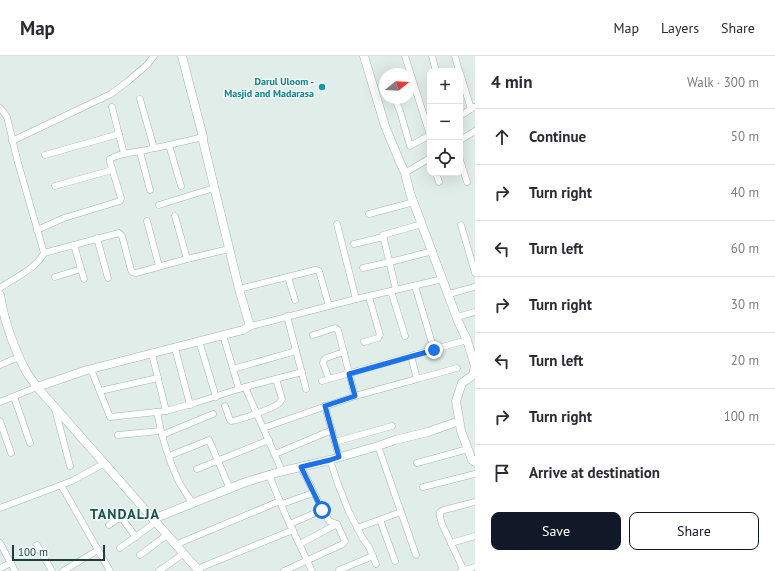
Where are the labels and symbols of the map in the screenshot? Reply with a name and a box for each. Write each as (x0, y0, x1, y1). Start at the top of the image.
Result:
north arrow (379, 68, 415, 104)
place label: Darul Uloom - Masjid and Madarasa (224, 75, 314, 100)
marker: Darul Uloom - Masjid and Madarasa (317, 82, 327, 92)
route end (425, 341, 443, 359)
route start (313, 501, 331, 519)
district label: TANDALJA (90, 505, 160, 523)
scale bar (12, 543, 105, 562)

